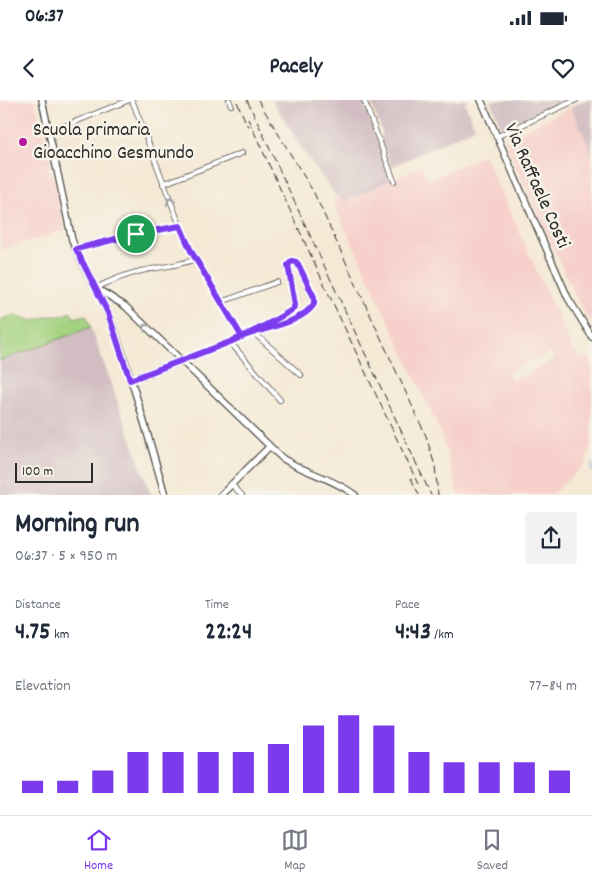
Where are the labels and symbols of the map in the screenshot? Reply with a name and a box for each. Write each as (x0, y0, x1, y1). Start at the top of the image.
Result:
place label: Scuola primaria Gioacchino Gesmundo (33, 117, 194, 168)
street label: Via Raffaele Costi (496, 119, 576, 253)
marker: Scuola primaria Gioacchino Gesmundo (17, 136, 29, 148)
one-way arrow (166, 198, 176, 206)
pin (115, 213, 157, 255)
one-way arrow (142, 323, 151, 332)
scale bar (15, 460, 92, 483)

